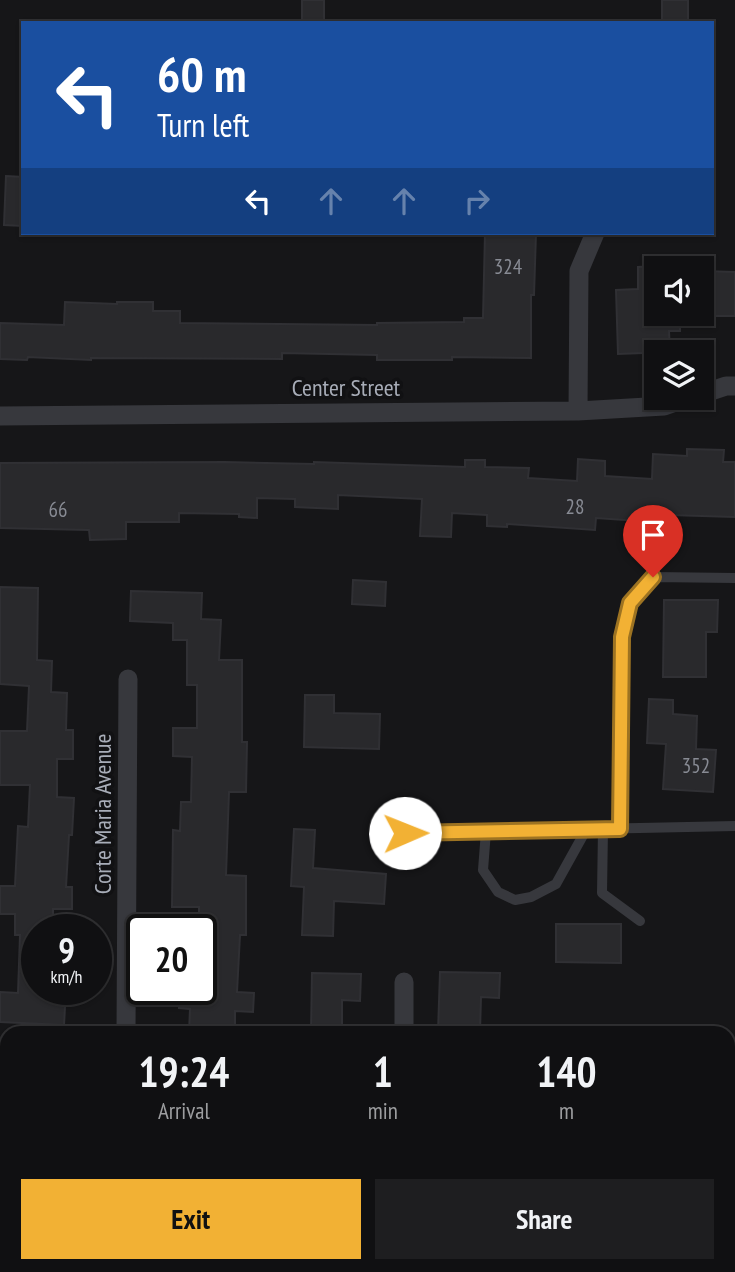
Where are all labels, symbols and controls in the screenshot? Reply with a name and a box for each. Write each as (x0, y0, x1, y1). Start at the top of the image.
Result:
text: 60 m (157, 42, 246, 106)
icon: left (42, 49, 133, 140)
text: Turn left (157, 104, 249, 146)
icon: left (239, 182, 277, 220)
icon: ahead (312, 182, 350, 220)
icon: ahead (385, 182, 423, 220)
icon: right (458, 182, 496, 220)
house number: 324 (494, 253, 523, 280)
map controls (644, 256, 714, 410)
button: sound (644, 256, 714, 326)
button: layers (644, 340, 714, 410)
street label: Center Street (292, 372, 401, 403)
house number: 28 (566, 493, 584, 520)
house number: 66 (49, 496, 67, 523)
pin (623, 505, 683, 577)
icon: arrive (634, 516, 672, 554)
street label: Corte Maria Avenue (87, 734, 118, 894)
house number: 352 (682, 752, 710, 779)
position arrow (368, 796, 442, 870)
speed limit sign: 20 (126, 914, 217, 1005)
text: 9 (58, 927, 75, 973)
text: km/h (51, 965, 82, 988)
text: 19:24 (138, 1044, 229, 1099)
text: 1 (373, 1044, 393, 1099)
text: 140 (536, 1044, 597, 1099)
text: Arrival (158, 1096, 210, 1125)
text: min (368, 1096, 398, 1125)
text: m (559, 1096, 574, 1125)
button: Exit (21, 1179, 361, 1259)
button: Share (375, 1179, 714, 1259)

